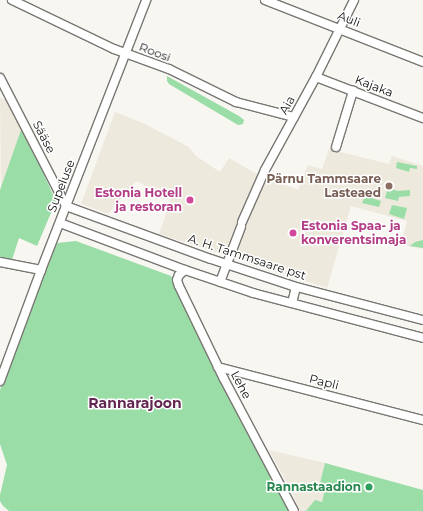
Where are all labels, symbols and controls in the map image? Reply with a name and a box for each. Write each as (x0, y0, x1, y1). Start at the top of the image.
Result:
street label: Auli (336, 8, 362, 30)
street label: Roosi (137, 39, 173, 65)
street label: Kajaka (353, 72, 395, 100)
street label: Aia (276, 93, 298, 117)
street label: Sääse (30, 118, 58, 156)
street label: Supeluse (44, 158, 78, 214)
place label: Pärnu Tammsaare Lasteaed (266, 172, 381, 200)
marker: Pärnu Tammsaare Lasteaed (384, 181, 394, 191)
place label: Estonia Hotell ja restoran (95, 186, 182, 214)
marker: Estonia Hotell ja restoran (185, 195, 195, 205)
place label: Estonia Spaa- ja konverentsimaja (301, 219, 406, 247)
marker: Estonia Spaa- ja konverentsimaja (288, 228, 298, 238)
street label: A. H. Tammsaare pst (186, 231, 308, 283)
street label: Lehe (228, 369, 254, 401)
street label: Papli (308, 371, 340, 393)
district label: Rannarajoon (88, 395, 182, 411)
place label: Rannastaadion (267, 480, 361, 494)
marker: Rannastaadion (364, 482, 374, 492)

